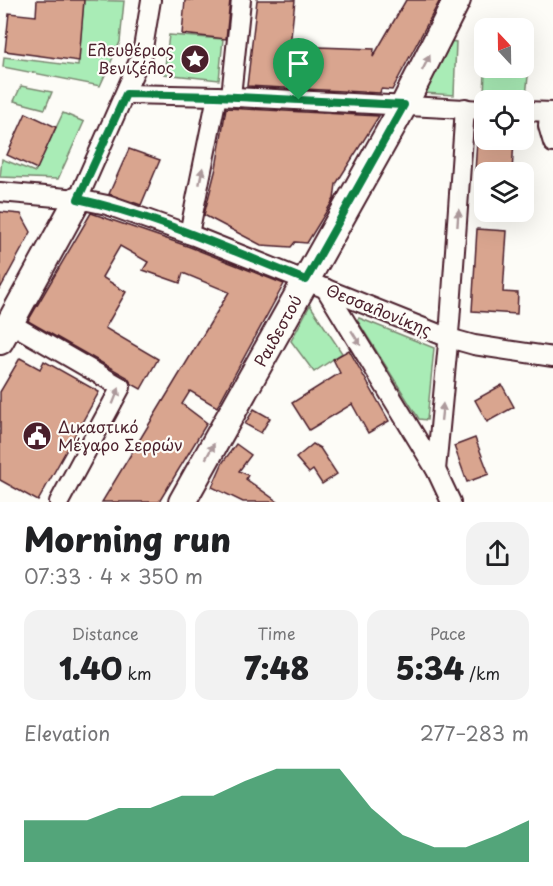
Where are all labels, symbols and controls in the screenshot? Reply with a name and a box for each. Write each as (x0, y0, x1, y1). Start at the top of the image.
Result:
north arrow (474, 18, 534, 78)
map controls (474, 18, 534, 222)
place label: Ελευθέριος Βενιζέλος (87, 37, 174, 79)
pin (273, 38, 324, 100)
place icon: Ελευθέριος Βενιζέλος (179, 43, 211, 75)
icon: arrive (282, 47, 315, 80)
one-way arrow (421, 55, 430, 72)
button: locate (474, 90, 534, 150)
button: layers (474, 162, 534, 222)
one-way arrow (196, 167, 206, 186)
one-way arrow (453, 208, 462, 227)
street label: Θεσσαλονίκης (323, 277, 436, 341)
street label: Ραιδεστού (247, 290, 307, 371)
one-way arrow (350, 330, 361, 346)
one-way arrow (111, 386, 121, 404)
one-way arrow (437, 403, 447, 422)
place label: Δικαστικό Μέγαρο Σερρών (58, 414, 183, 456)
public building icon: Δικαστικό Μέγαρο Σερρών (21, 420, 53, 452)
one-way arrow (205, 443, 216, 459)
text: Morning run (24, 513, 231, 563)
button: share (466, 522, 529, 585)
text: 07:33 · 4 × 350 m (24, 561, 203, 591)
text: Distance (72, 621, 139, 645)
text: Time (258, 621, 295, 645)
text: Pace (430, 621, 466, 645)
text: 1.40 (59, 645, 122, 690)
text: 7:48 (244, 645, 309, 690)
text: 5:34 (396, 645, 464, 690)
text: km (122, 661, 152, 685)
text: /km (464, 661, 500, 685)
text: Elevation (24, 718, 110, 748)
text: 277–283 m (420, 718, 529, 748)

